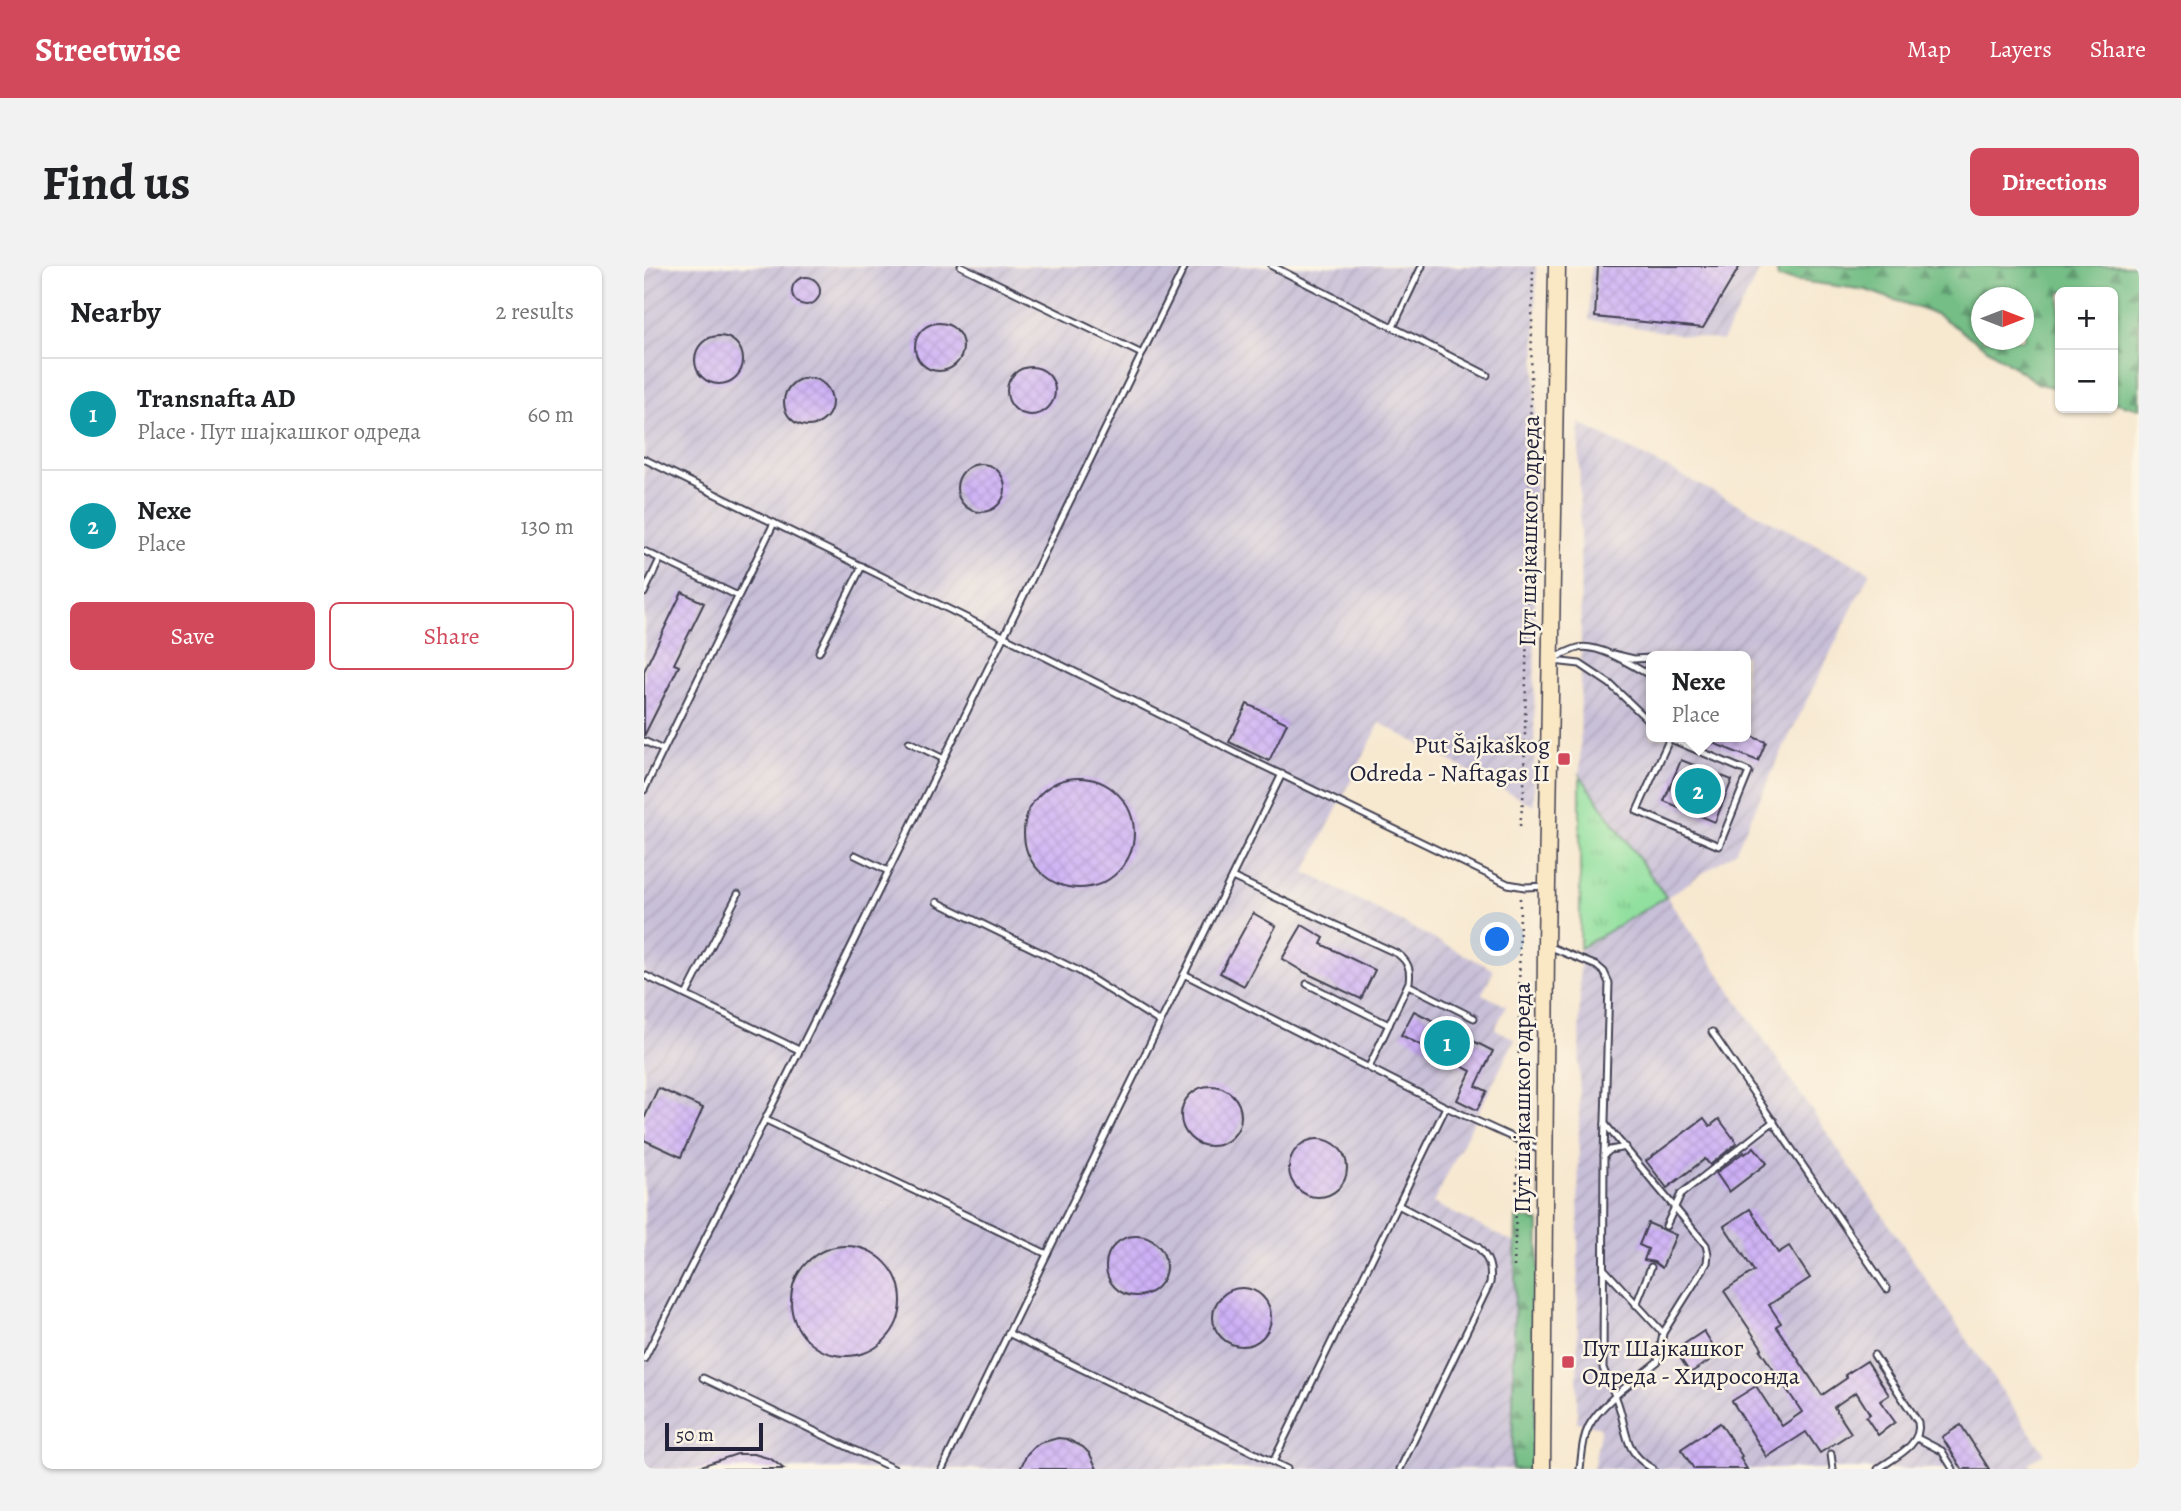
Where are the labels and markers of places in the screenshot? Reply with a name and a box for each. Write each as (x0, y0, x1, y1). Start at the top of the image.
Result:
place label: Put Šajkaškog Odreda - Naftagas II (1350, 729, 1550, 789)
marker: Put Šajkaškog Odreda - Naftagas II (1556, 751, 1572, 767)
pin: 2 (1675, 765, 1721, 817)
pin: 1 (1424, 1017, 1470, 1069)
place label: Пут Шајкашког Одреда - Хидросонда (1582, 1332, 1800, 1392)
marker: Пут Шајкашког Одреда - Хидросонда (1560, 1354, 1576, 1370)

